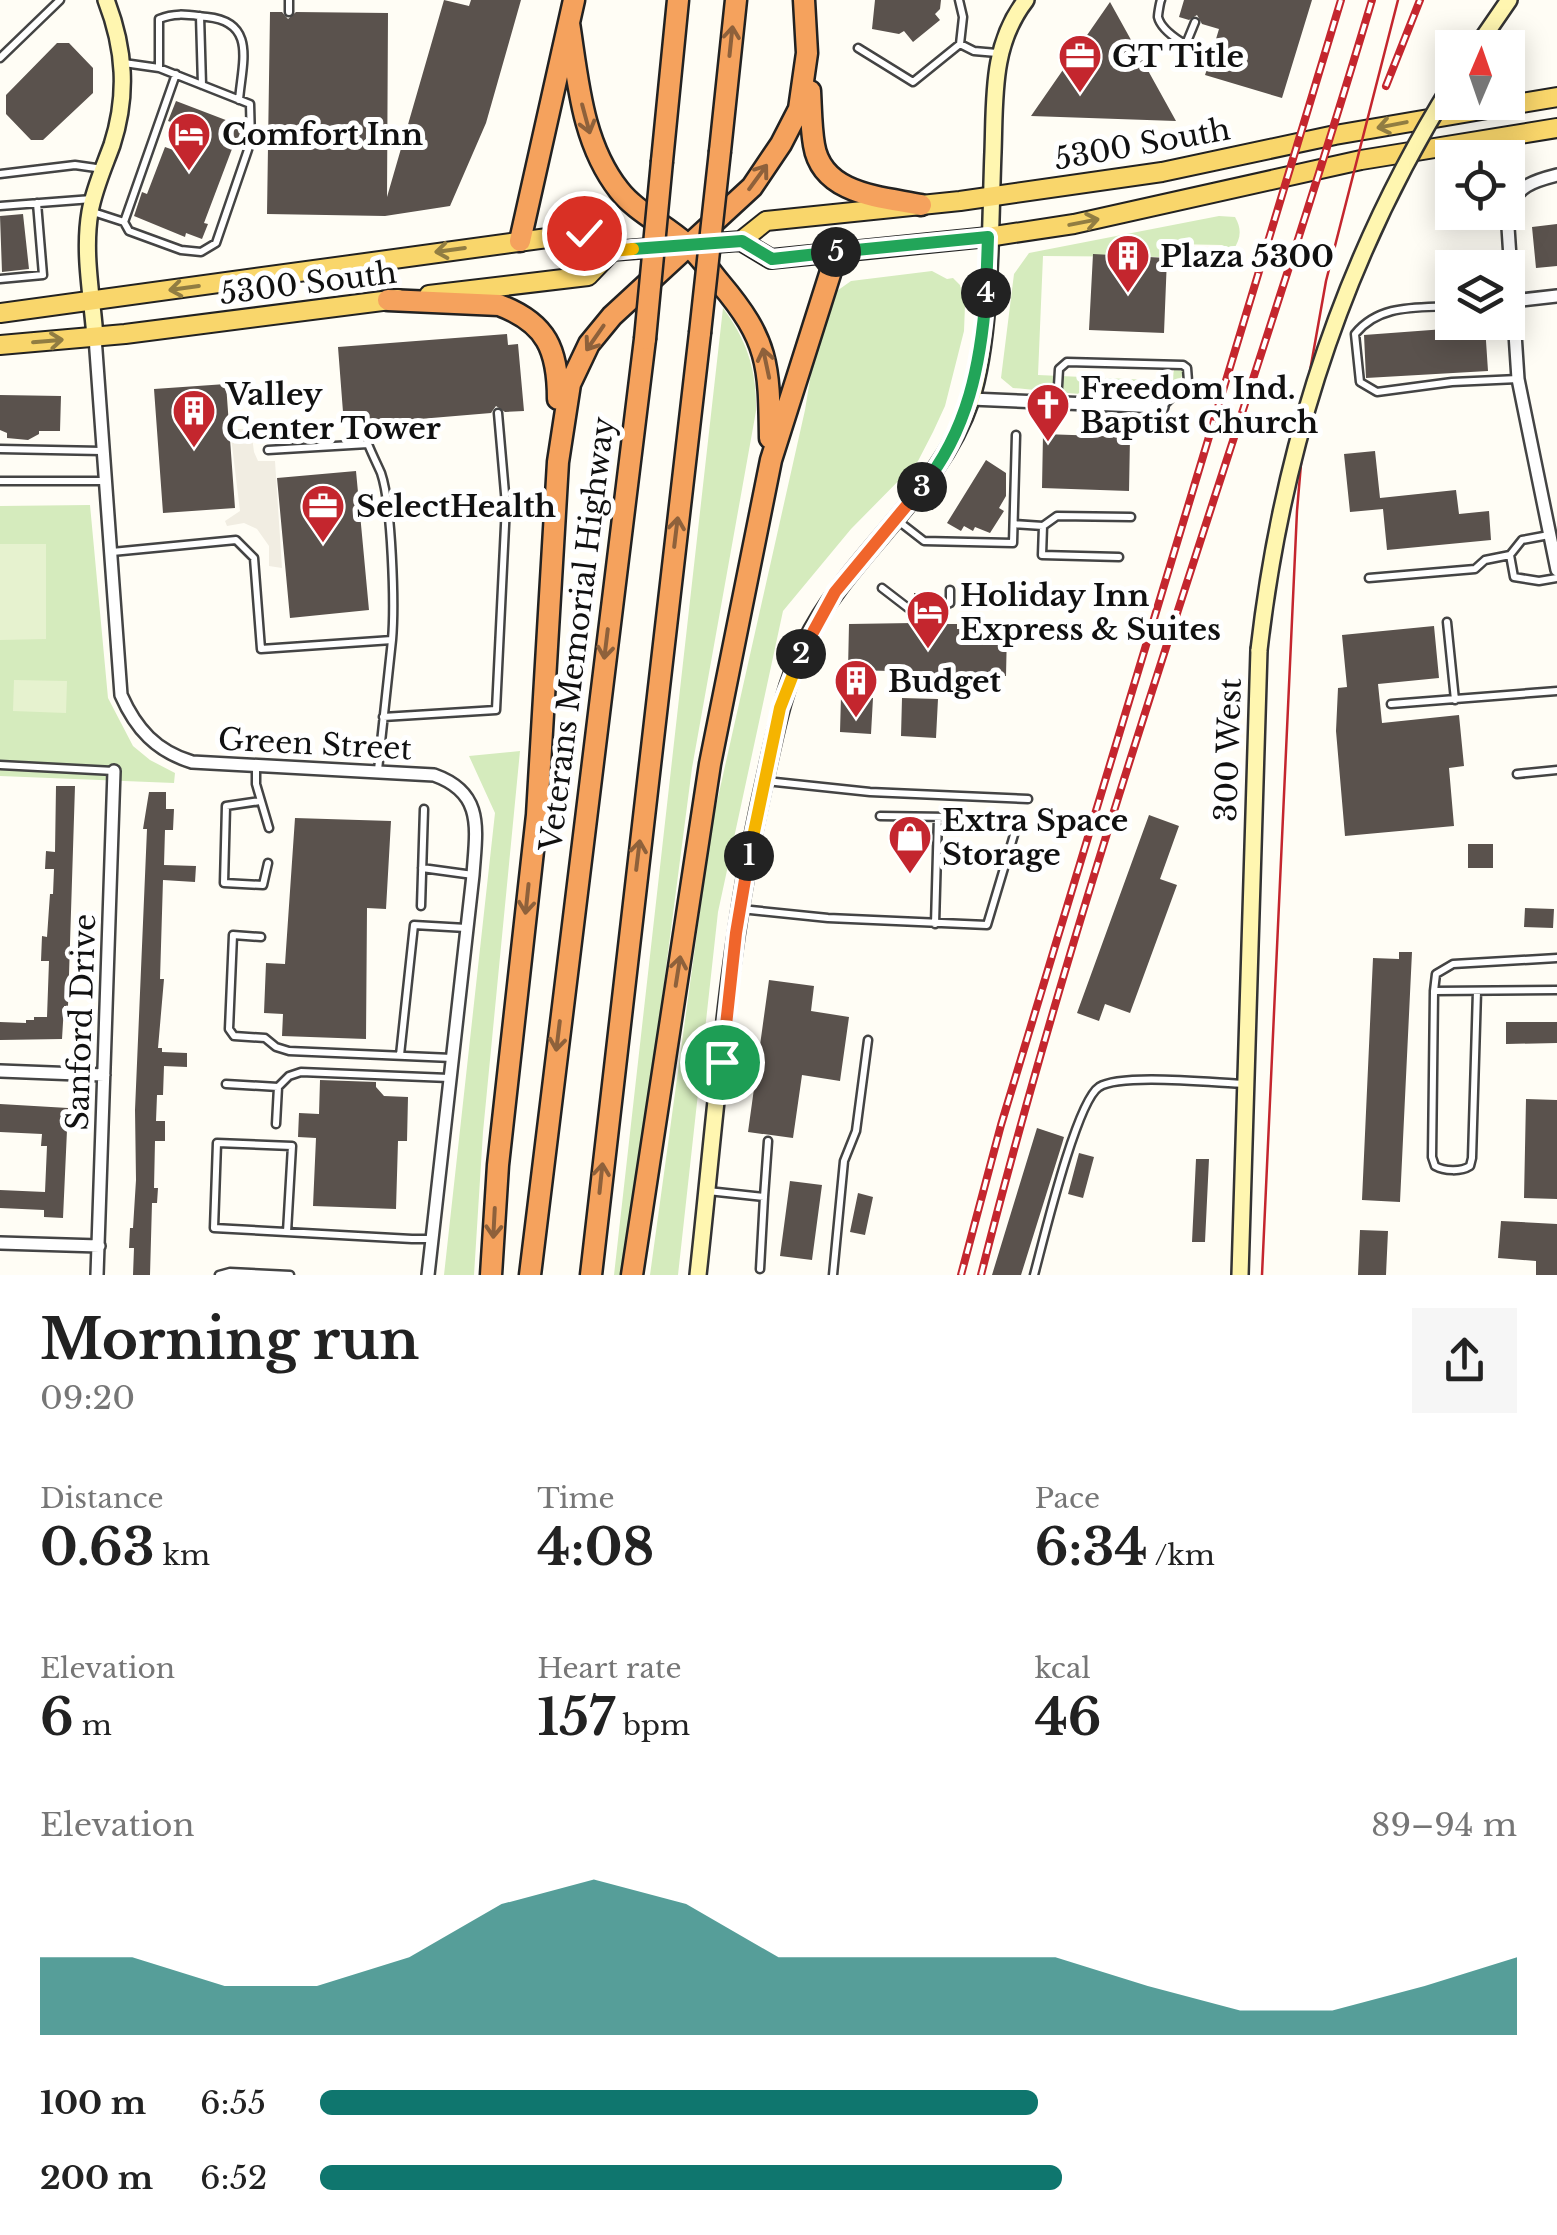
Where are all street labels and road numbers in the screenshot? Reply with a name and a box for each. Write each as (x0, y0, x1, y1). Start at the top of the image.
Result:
street label: 5300 South (1051, 110, 1233, 178)
street label: 5300 South (217, 254, 399, 312)
street label: Veterans Memorial Highway (532, 415, 622, 854)
street label: 300 West (1207, 677, 1249, 823)
street label: Green Street (217, 720, 413, 768)
street label: Sanford Drive (59, 913, 103, 1131)

